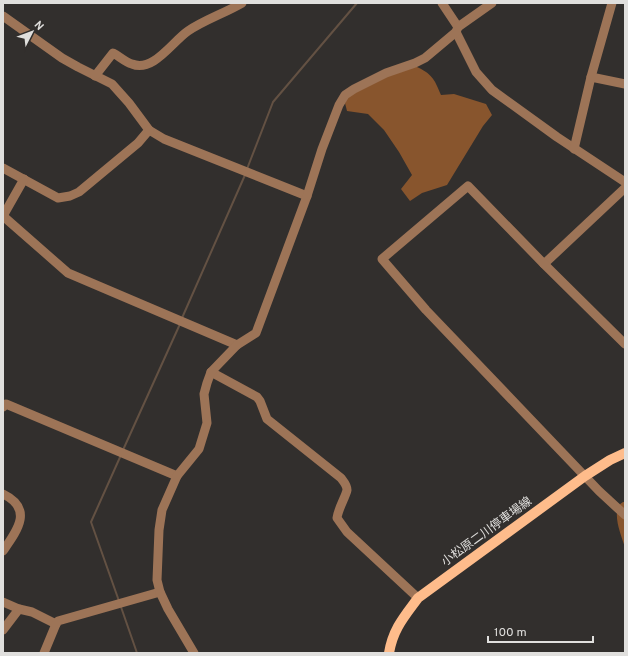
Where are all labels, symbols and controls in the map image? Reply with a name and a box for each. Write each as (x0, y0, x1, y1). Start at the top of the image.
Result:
north arrow (12, 12, 52, 52)
text: N (31, 18, 47, 34)
street label: 小松原二川停車場線 (439, 494, 535, 570)
scale bar (488, 618, 593, 644)
text: 100 m (494, 625, 527, 641)

